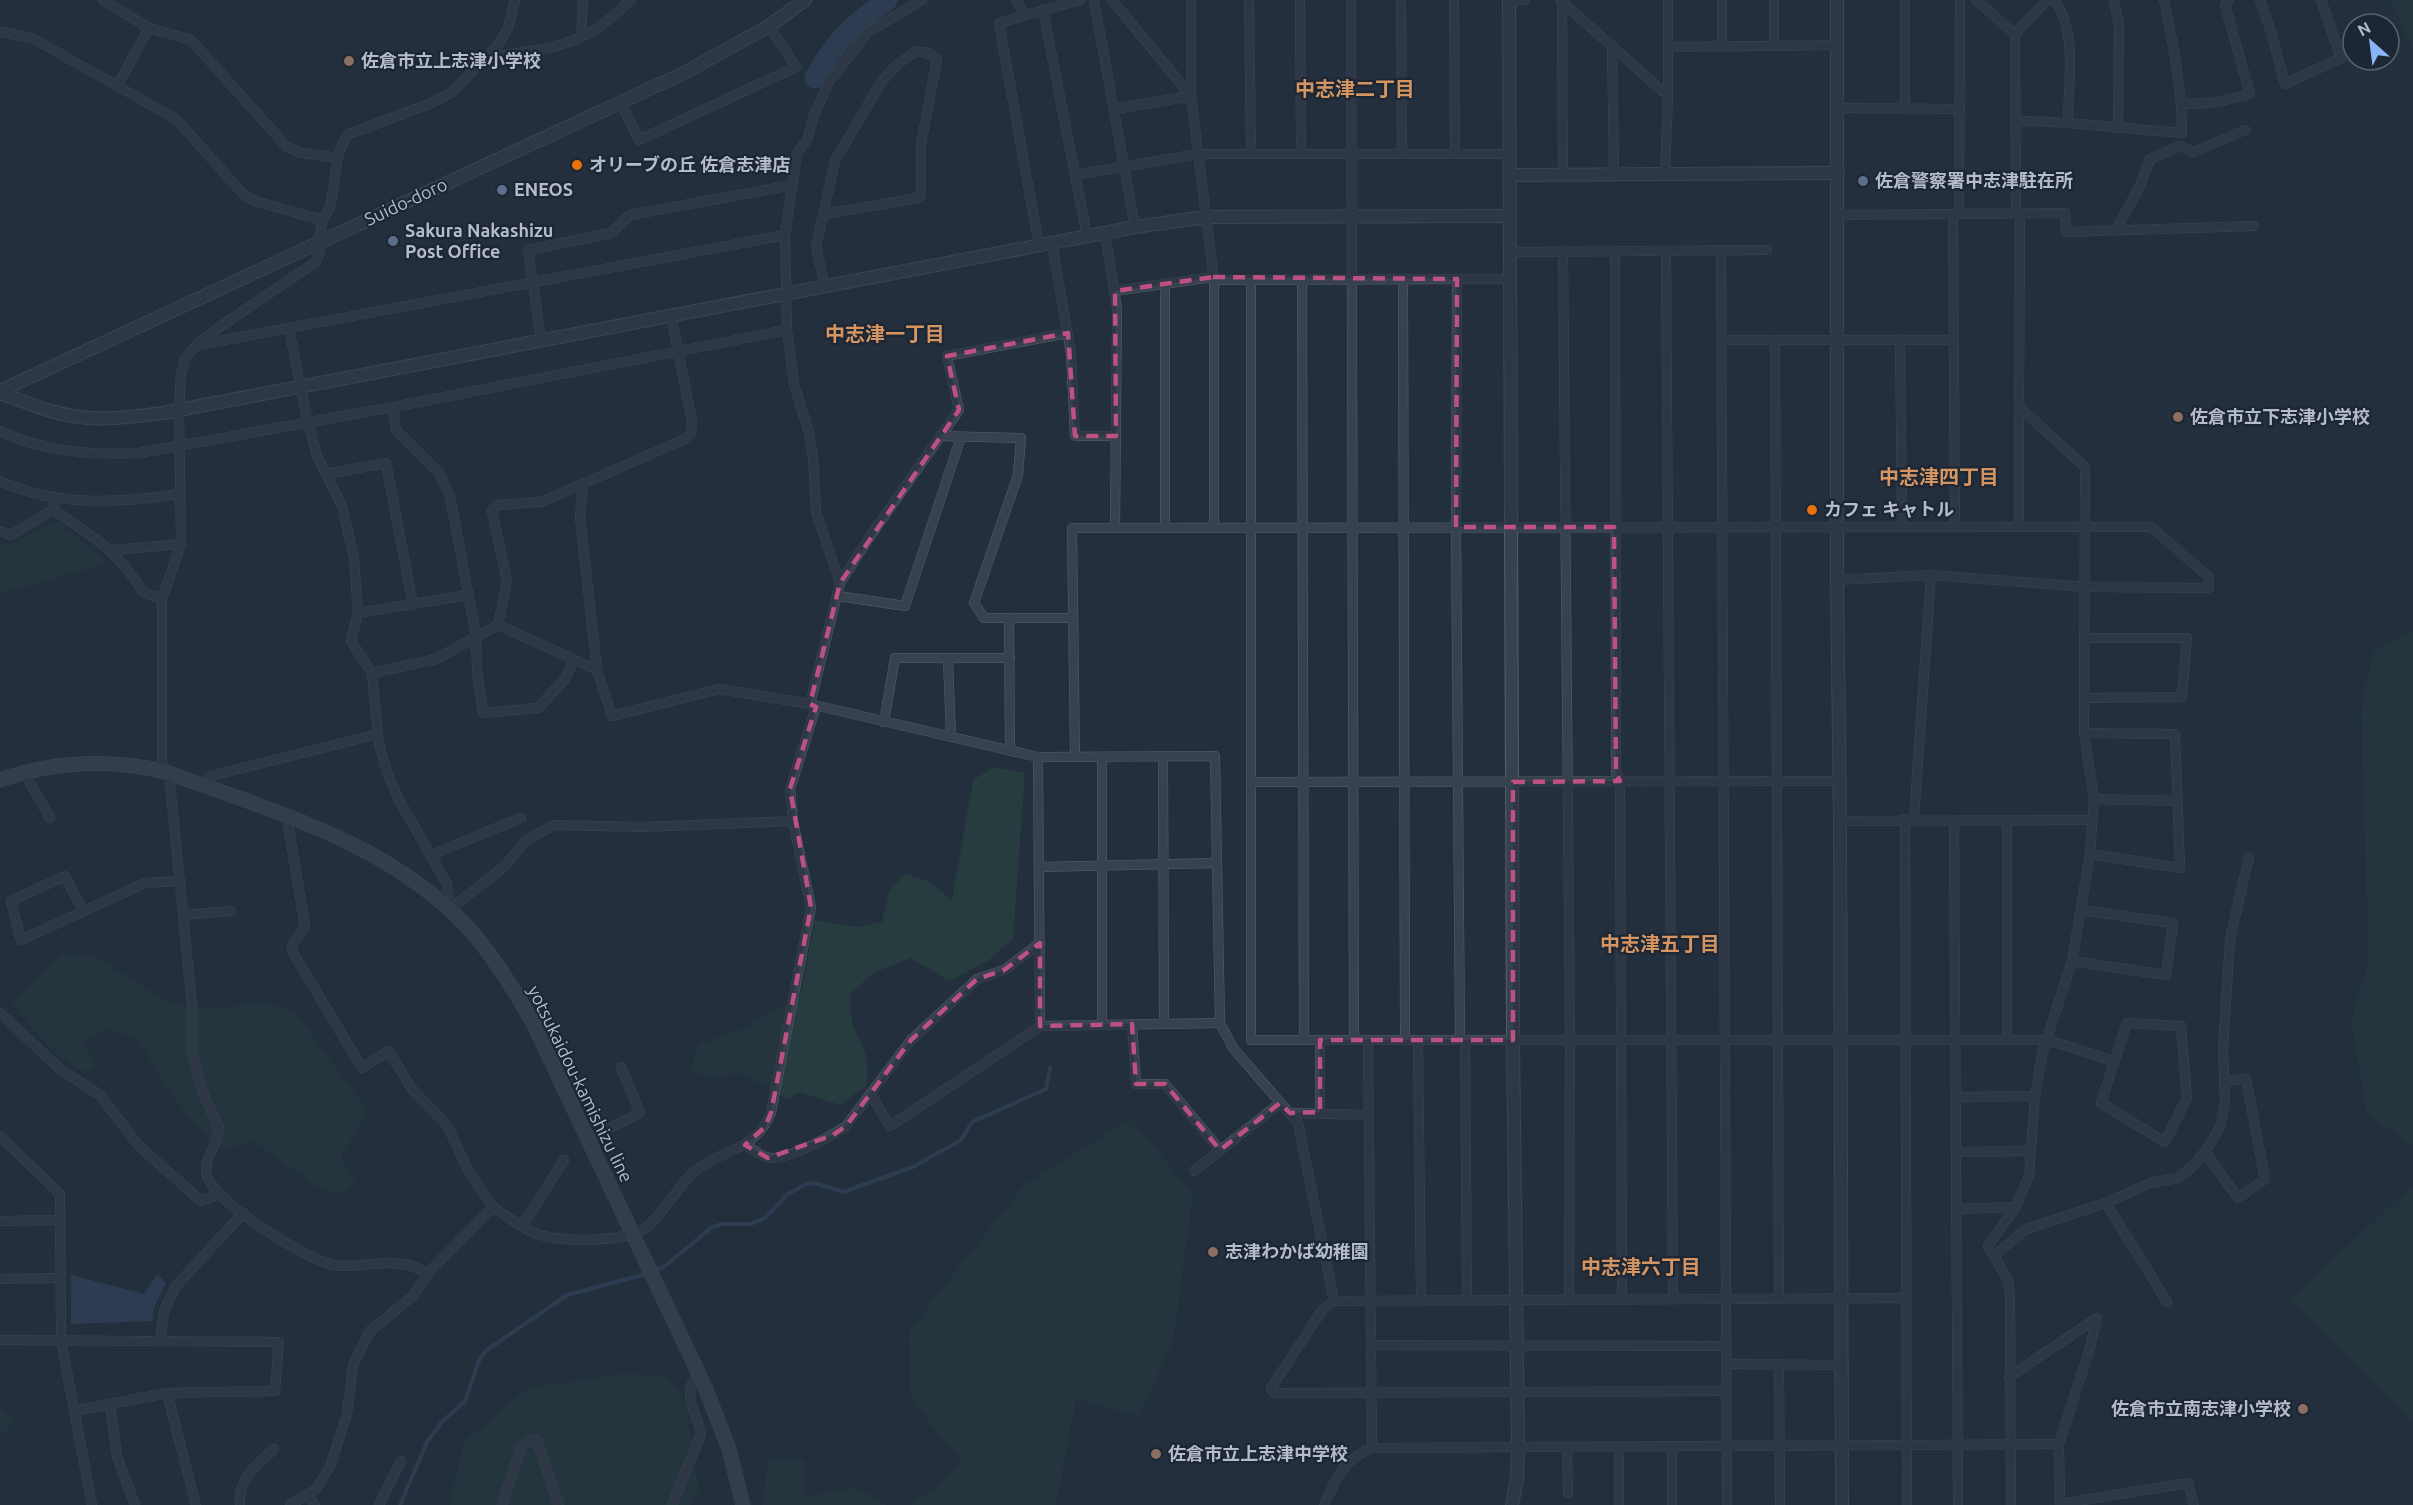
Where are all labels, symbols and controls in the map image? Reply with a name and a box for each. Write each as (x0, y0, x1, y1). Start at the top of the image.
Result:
north arrow (2341, 12, 2401, 72)
text: N (2354, 18, 2373, 40)
place label: 佐倉市立上志津小学校 (361, 50, 541, 70)
marker: 佐倉市立上志津小学校 (342, 54, 356, 68)
district label: 中志津二丁目 (1295, 77, 1415, 100)
place label: オリーブの丘 佐倉志津店 (589, 154, 790, 174)
marker: オリーブの丘 佐倉志津店 (570, 158, 584, 172)
place label: 佐倉警察署中志津駐在所 (1875, 170, 2073, 190)
street label: Suido-doro (361, 173, 450, 229)
marker: 佐倉警察署中志津駐在所 (1856, 174, 1870, 188)
place label: ENEOS (514, 179, 573, 199)
marker: ENEOS (495, 183, 509, 197)
place label: Sakura Nakashizu Post Office (405, 220, 553, 261)
marker: Sakura Nakashizu Post Office (386, 234, 400, 248)
district label: 中志津一丁目 (825, 322, 945, 345)
place label: 佐倉市立下志津小学校 (2190, 406, 2370, 426)
marker: 佐倉市立下志津小学校 (2171, 410, 2185, 424)
district label: 中志津四丁目 (1879, 465, 1999, 488)
place label: カフェ キャトル (1824, 499, 1954, 519)
marker: カフェ キャトル (1805, 503, 1819, 517)
district label: 中志津五丁目 (1600, 932, 1720, 955)
street label: yotsukaidou-kamishizu line (525, 982, 637, 1185)
place label: 志津わかば幼稚園 (1225, 1241, 1369, 1261)
marker: 志津わかば幼稚園 (1206, 1245, 1220, 1259)
district label: 中志津六丁目 (1581, 1255, 1701, 1278)
place label: 佐倉市立南志津小学校 (2111, 1398, 2291, 1418)
marker: 佐倉市立南志津小学校 (2296, 1402, 2310, 1416)
place label: 佐倉市立上志津中学校 (1168, 1443, 1348, 1463)
marker: 佐倉市立上志津中学校 (1149, 1447, 1163, 1461)

